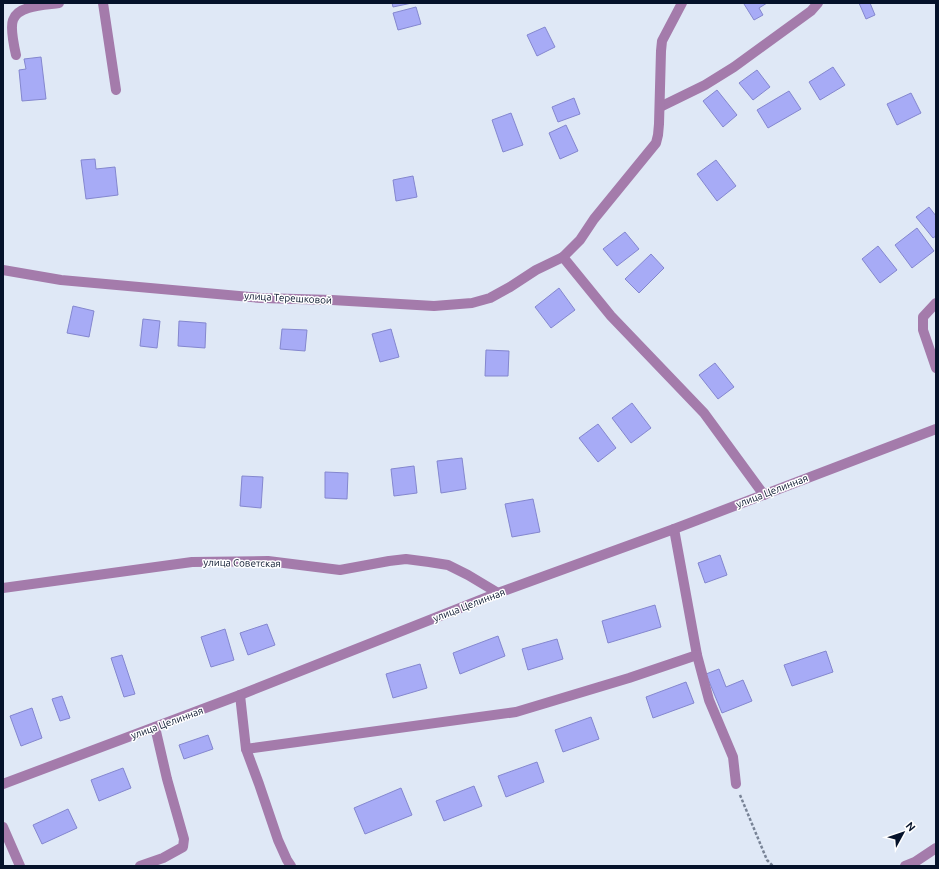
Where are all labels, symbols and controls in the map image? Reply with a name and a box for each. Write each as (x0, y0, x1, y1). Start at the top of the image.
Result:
street label: улица Терешковой (244, 290, 332, 306)
street label: улица Целинная (734, 472, 810, 510)
street label: улица Советская (203, 557, 281, 569)
street label: улица Целинная (431, 586, 507, 624)
street label: улица Целинная (129, 705, 205, 741)
north arrow (883, 813, 923, 853)
text: N (903, 820, 918, 834)

